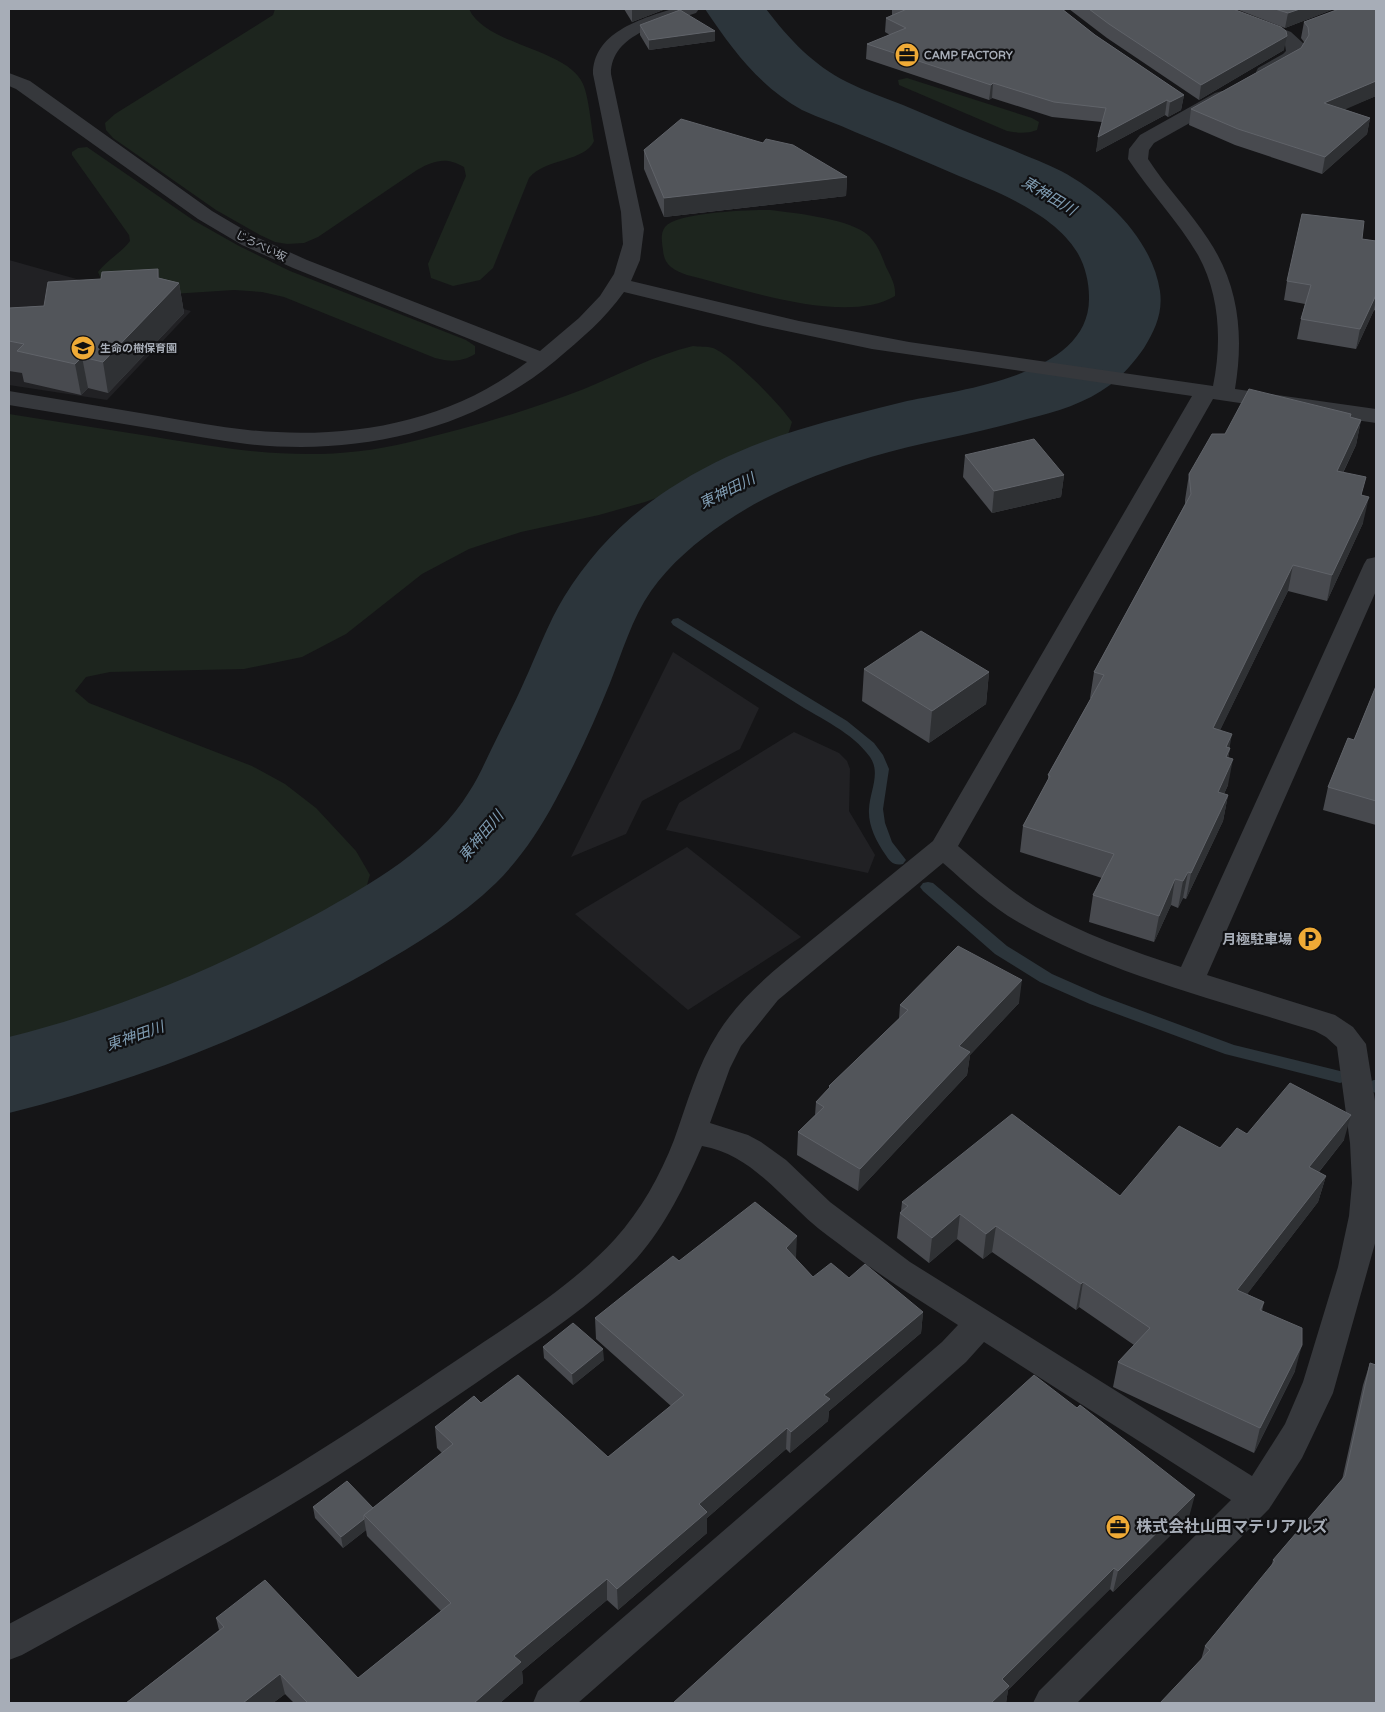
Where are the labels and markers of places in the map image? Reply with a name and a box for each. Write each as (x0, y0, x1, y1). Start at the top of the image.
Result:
office icon: CAMP FACTORY (894, 42, 920, 68)
place label: CAMP FACTORY (924, 49, 1013, 62)
school or university icon: 生命の樹保育園 (70, 335, 96, 361)
place label: 生命の樹保育園 (100, 342, 177, 355)
parking icon: 月極駐車場 (1297, 926, 1323, 952)
place label: 月極駐車場 (1222, 931, 1292, 948)
office icon: 株式会社山田マテリアルズ (1105, 1514, 1131, 1540)
place label: 株式会社山田マテリアルズ (1136, 1517, 1328, 1537)

